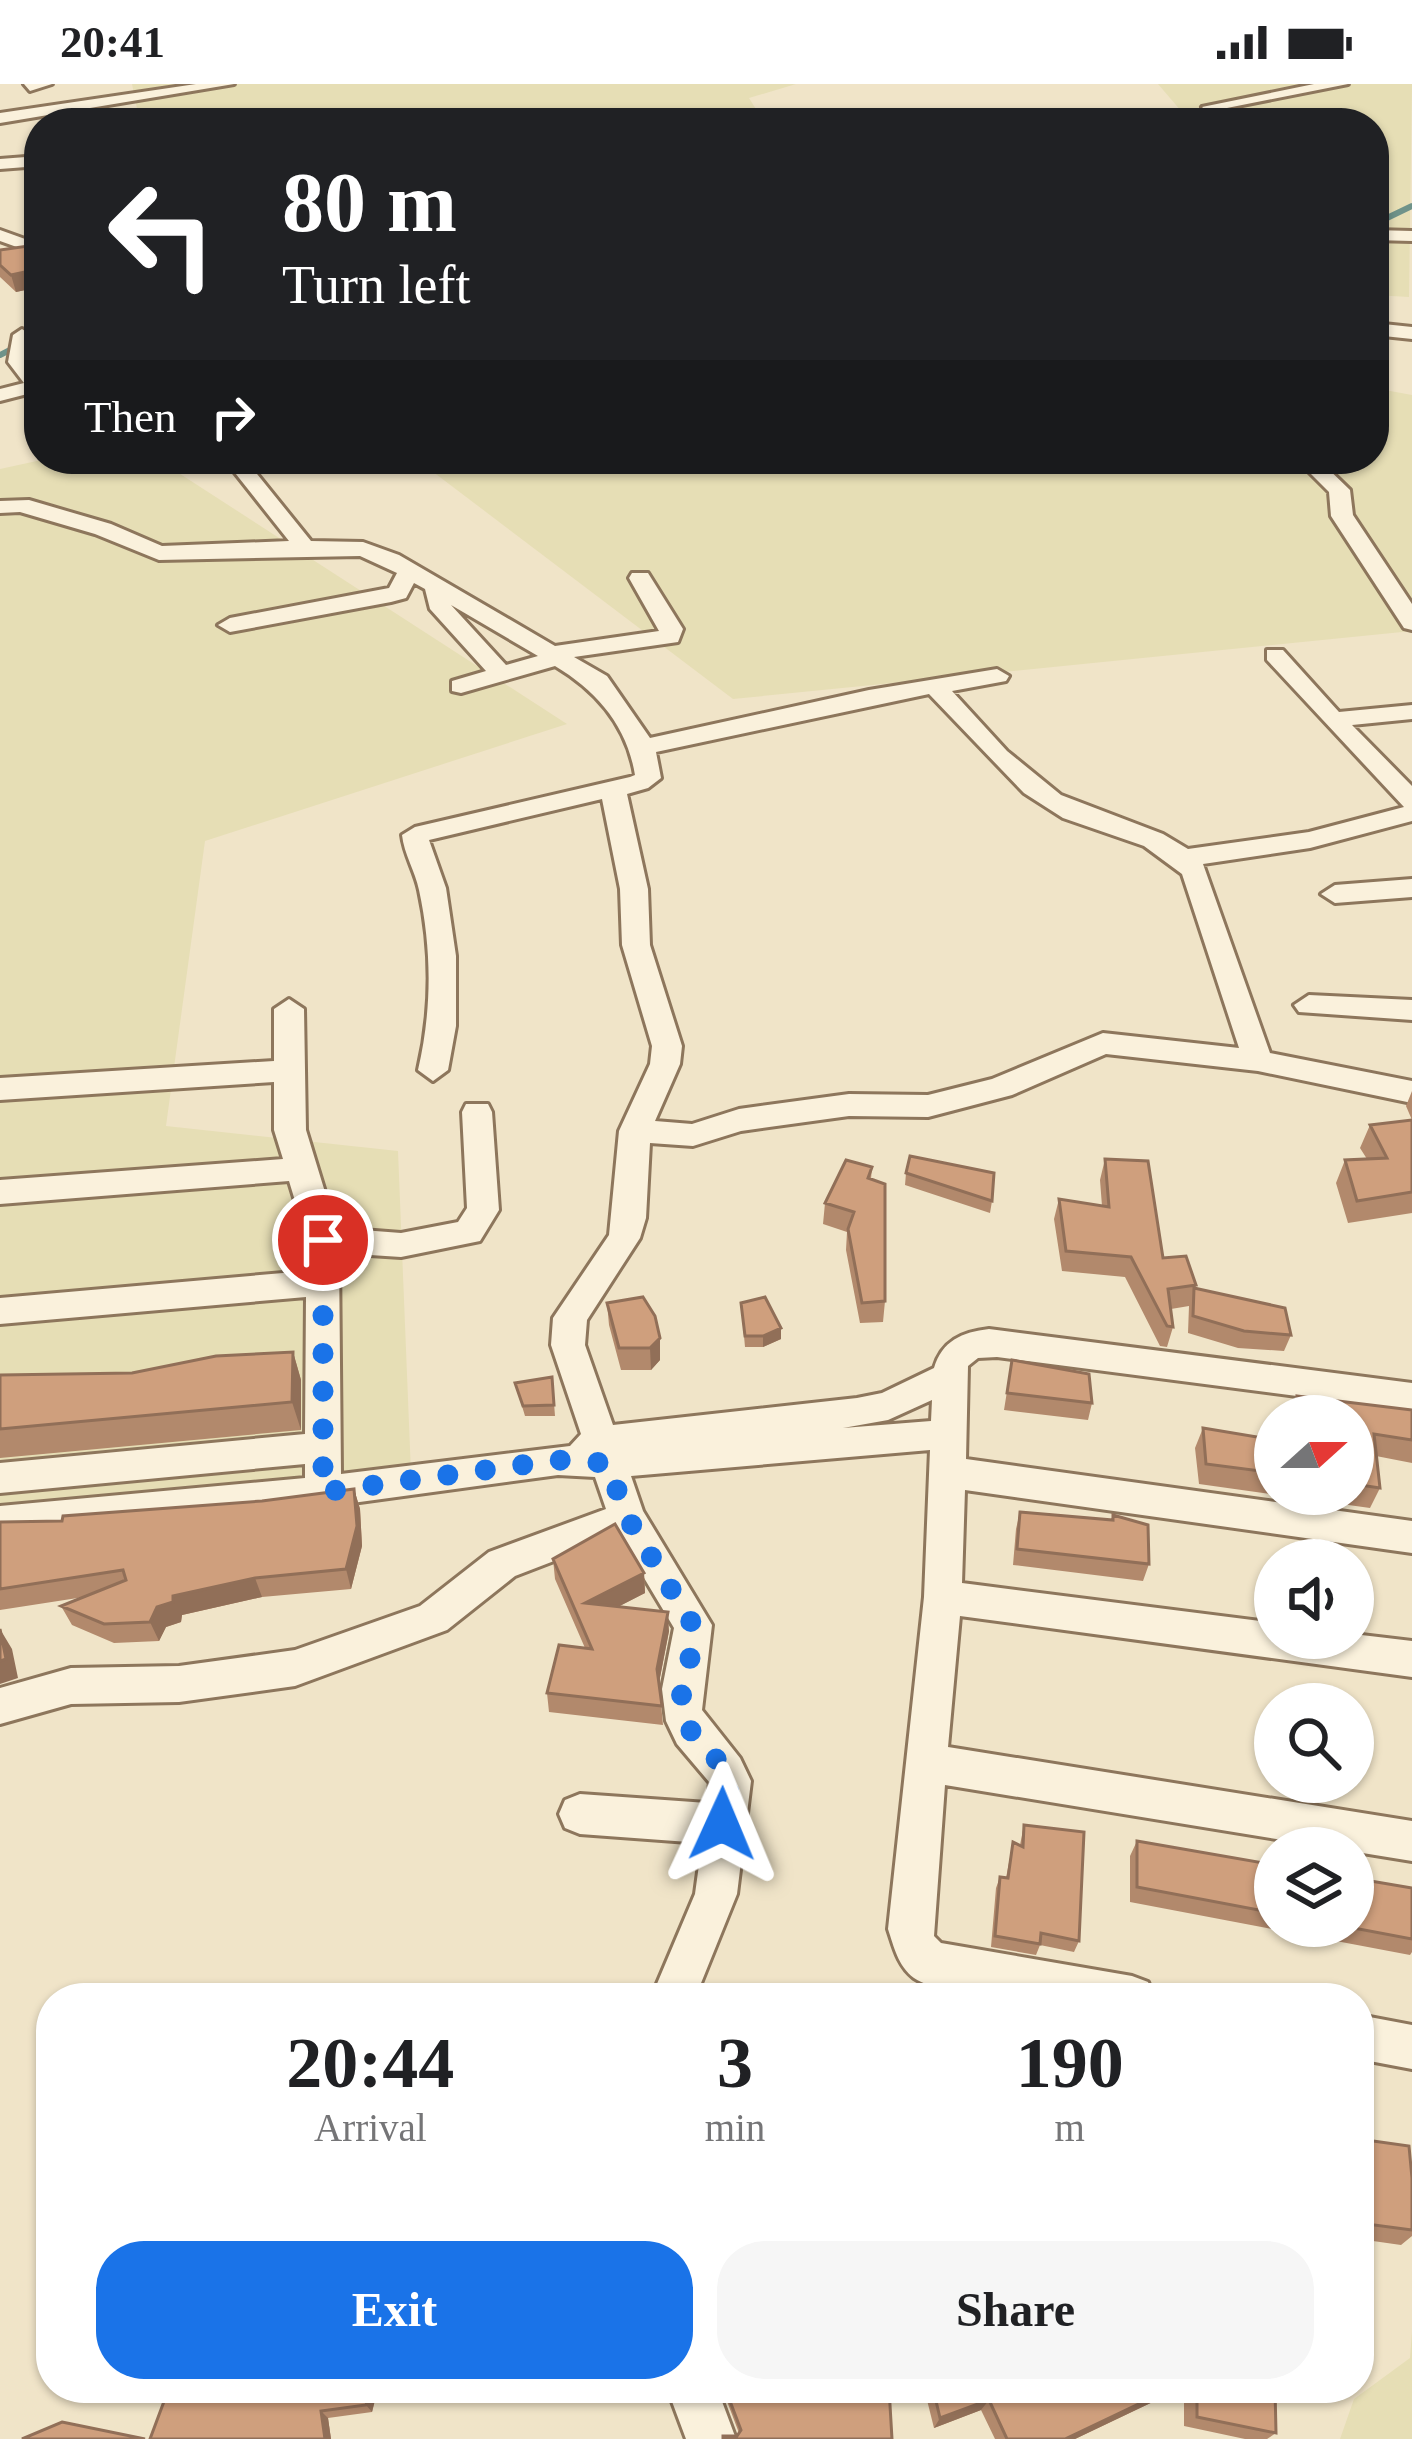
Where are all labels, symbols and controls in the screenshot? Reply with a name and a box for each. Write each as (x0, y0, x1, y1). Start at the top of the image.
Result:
text: 20:41 (60, 17, 165, 67)
icon: left (84, 156, 240, 312)
text: 80 m (282, 156, 457, 249)
text: Turn left (282, 255, 471, 315)
icon: right (200, 384, 266, 450)
text: Then (84, 392, 176, 442)
pin (272, 1189, 374, 1291)
icon: arrive (290, 1207, 356, 1273)
north arrow (1254, 1395, 1374, 1515)
map controls (1254, 1395, 1374, 1947)
button: sound (1254, 1539, 1374, 1659)
button: search (1254, 1683, 1374, 1803)
position arrow (659, 1761, 785, 1887)
button: layers (1254, 1827, 1374, 1947)
text: 20:44 (286, 2023, 454, 2103)
text: 3 (717, 2023, 753, 2103)
text: 190 (1016, 2023, 1124, 2103)
text: Arrival (314, 2106, 427, 2149)
text: min (705, 2106, 765, 2149)
text: m (1054, 2106, 1085, 2149)
button: Exit (96, 2241, 693, 2379)
button: Share (717, 2241, 1314, 2379)

